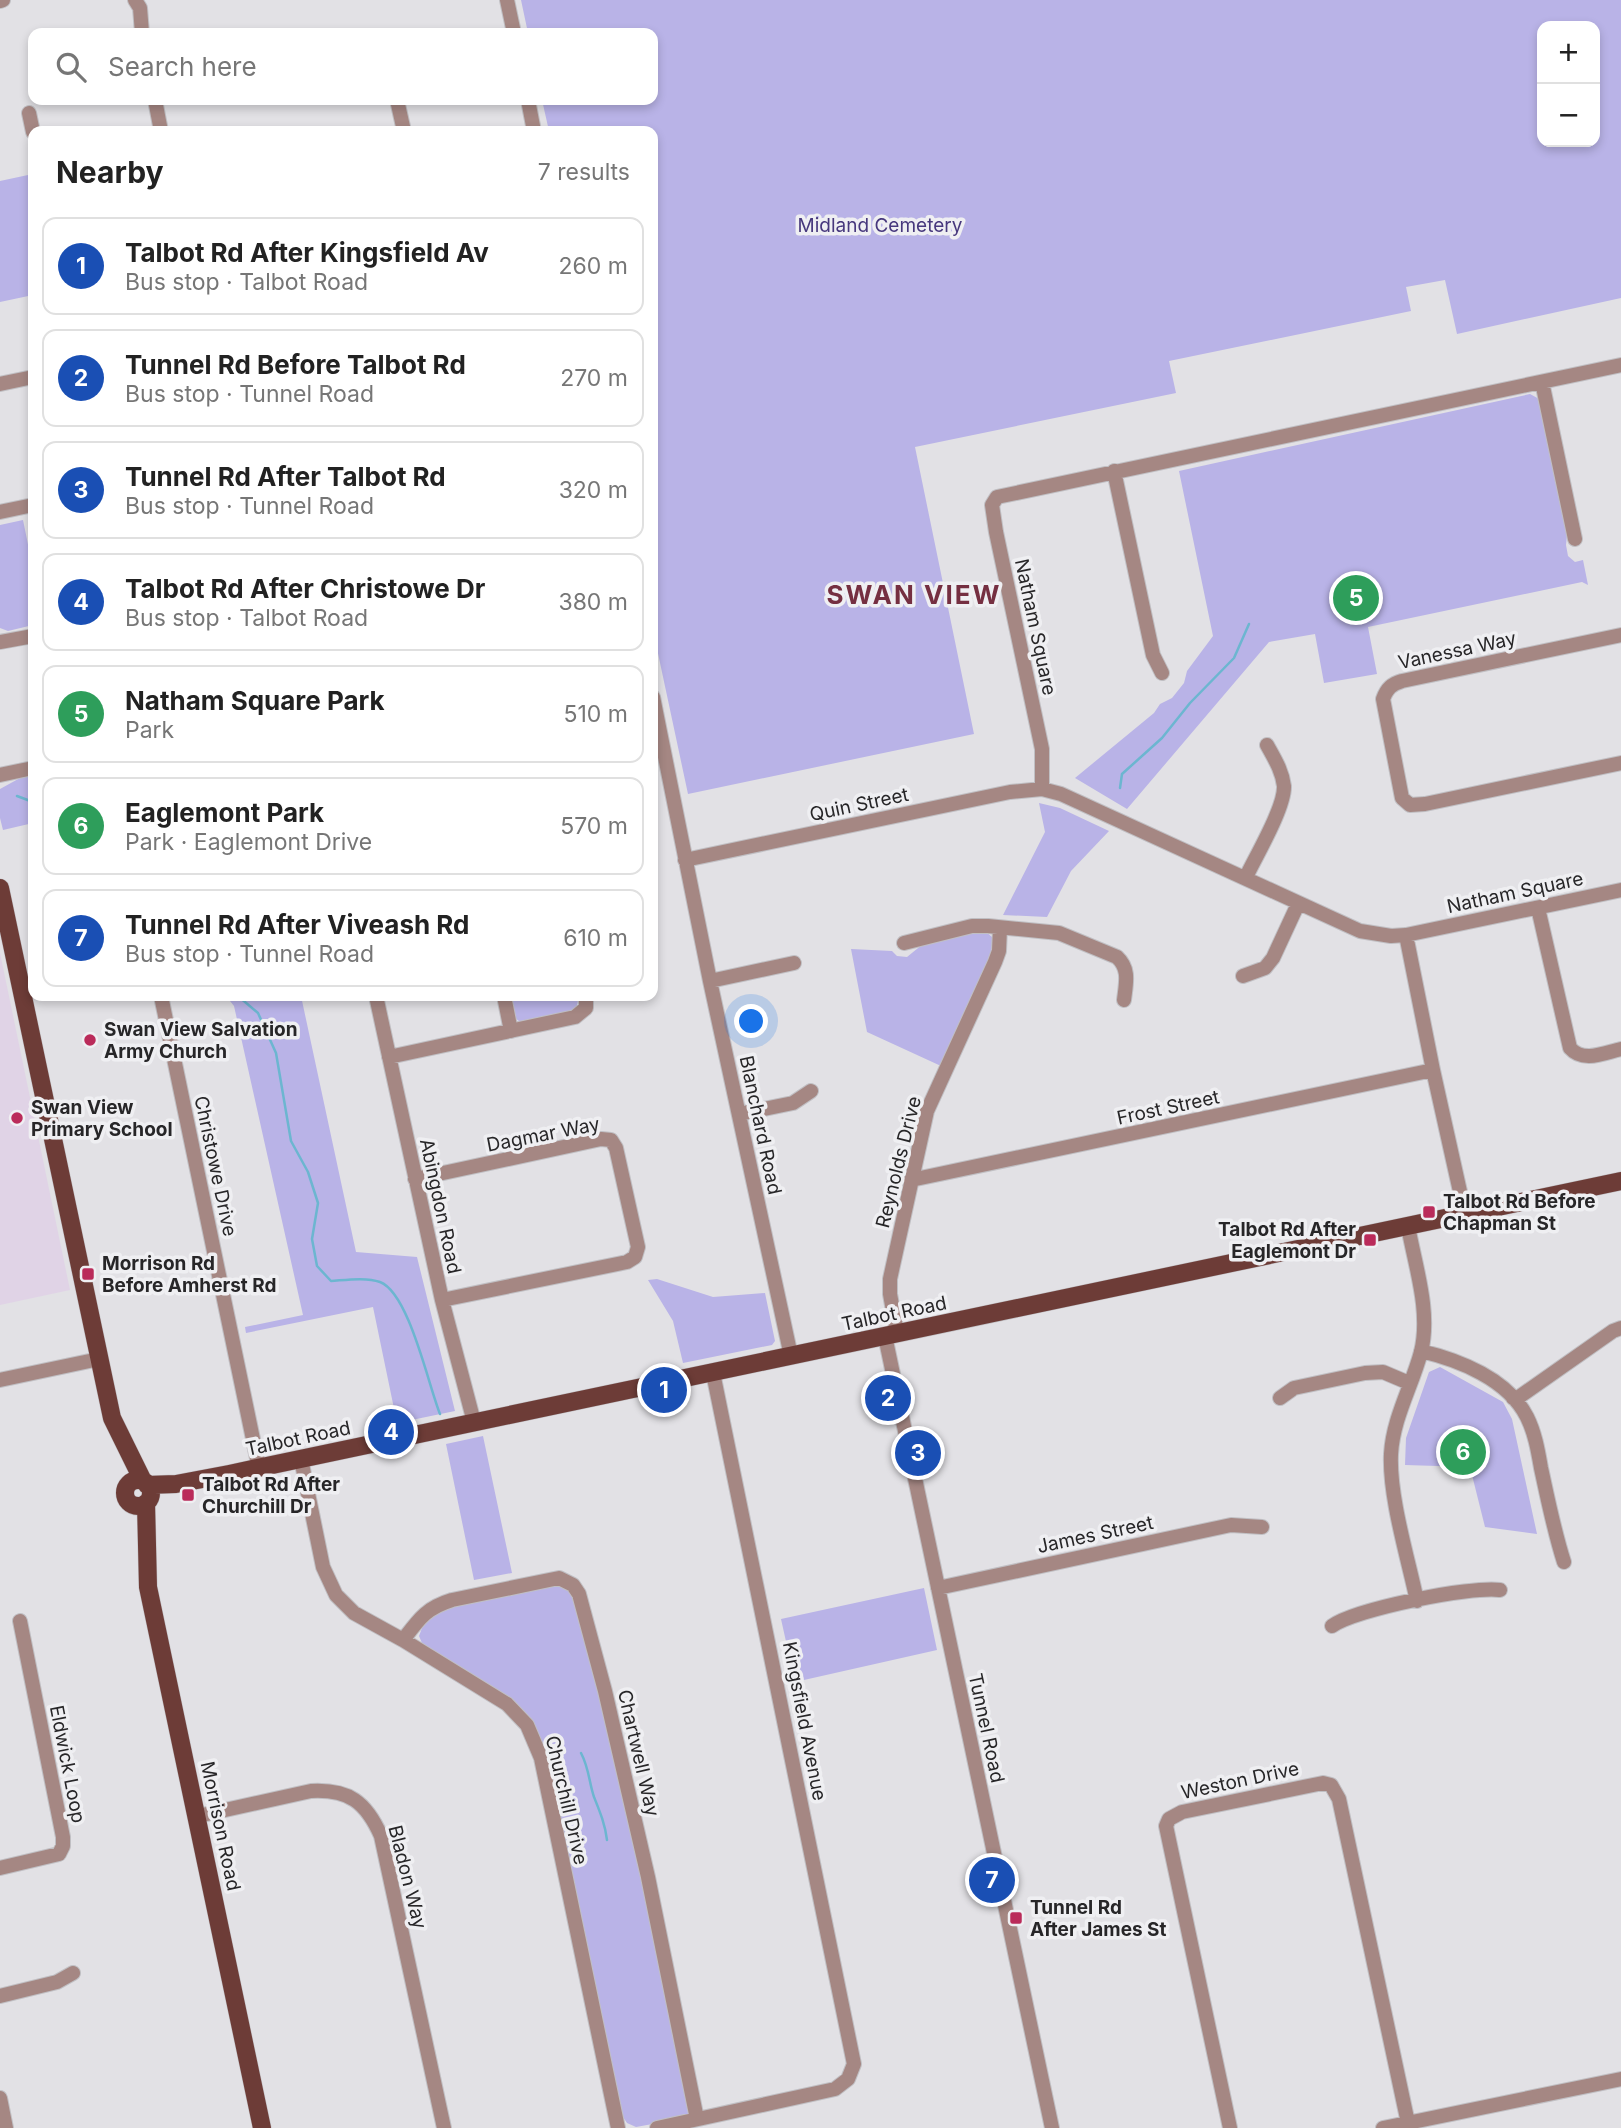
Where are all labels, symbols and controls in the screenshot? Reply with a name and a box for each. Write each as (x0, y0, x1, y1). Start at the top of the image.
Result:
map controls (1537, 21, 1600, 147)
button: + (1537, 21, 1600, 84)
search box (28, 28, 658, 105)
icon: search (52, 48, 90, 86)
text: Search here (108, 51, 257, 82)
button: − (1537, 84, 1600, 147)
text: Nearby (56, 154, 164, 190)
text: 7 results (538, 158, 630, 186)
park label: Midland Cemetery (798, 214, 963, 237)
text: Talbot Rd After Kingsfield Av (125, 237, 489, 268)
text: 1 (76, 252, 86, 280)
text: 260 m (559, 252, 628, 280)
text: Bus stop · Talbot Road (125, 268, 368, 296)
text: Tunnel Rd Before Talbot Rd (125, 349, 466, 380)
text: 2 (74, 364, 88, 392)
text: 270 m (560, 364, 628, 392)
text: Bus stop · Tunnel Road (125, 380, 374, 408)
text: Tunnel Rd After Talbot Rd (125, 461, 446, 492)
text: 3 (74, 476, 88, 504)
text: 320 m (559, 476, 628, 504)
text: Bus stop · Tunnel Road (125, 492, 374, 520)
street label: Natham Square (1010, 557, 1061, 697)
pin: 5 (1333, 572, 1379, 624)
text: Talbot Rd After Christowe Dr (125, 573, 485, 604)
district label: SWAN VIEW (826, 579, 1002, 610)
text: 4 (73, 588, 89, 616)
text: 380 m (558, 588, 628, 616)
text: Bus stop · Talbot Road (125, 604, 368, 632)
street label: Vanessa Way (1396, 627, 1519, 674)
text: Natham Square Park (125, 685, 385, 716)
text: 5 (74, 700, 88, 728)
text: 510 m (564, 700, 628, 728)
text: Park (125, 716, 174, 744)
street label: Quin Street (808, 783, 911, 826)
text: Eaglemont Park (125, 797, 324, 828)
text: 6 (74, 812, 88, 840)
text: 570 m (560, 812, 628, 840)
text: Park · Eaglemont Drive (125, 828, 372, 856)
street label: Natham Square (1445, 867, 1585, 918)
text: Tunnel Rd After Viveash Rd (125, 909, 469, 940)
text: 7 (74, 924, 88, 952)
text: 610 m (563, 924, 628, 952)
text: Bus stop · Tunnel Road (125, 940, 374, 968)
your location (734, 1004, 768, 1038)
place label: Swan View Salvation Army Church (104, 1018, 298, 1063)
marker: Swan View Salvation Army Church (82, 1032, 98, 1048)
street label: Blanchard Road (735, 1054, 786, 1197)
street label: Frost Street (1115, 1085, 1221, 1130)
street label: Christowe Drive (189, 1094, 242, 1238)
street label: Reynolds Drive (871, 1094, 926, 1230)
place label: Swan View Primary School (31, 1096, 173, 1141)
marker: Swan View Primary School (9, 1110, 25, 1126)
street label: Dagmar Way (485, 1112, 602, 1157)
street label: Abingdon Road (415, 1136, 466, 1276)
place label: Talbot Rd Before Chapman St (1443, 1190, 1596, 1235)
marker: Talbot Rd Before Chapman St (1421, 1204, 1437, 1220)
place label: Talbot Rd After Eaglemont Dr (1218, 1218, 1356, 1263)
marker: Talbot Rd After Eaglemont Dr (1362, 1232, 1378, 1248)
place label: Morrison Rd Before Amherst Rd (102, 1252, 277, 1297)
marker: Morrison Rd Before Amherst Rd (80, 1266, 96, 1282)
street label: Talbot Road (840, 1291, 949, 1336)
pin: 1 (641, 1364, 687, 1416)
pin: 2 (865, 1372, 911, 1424)
pin: 4 (368, 1406, 414, 1458)
street label: Talbot Road (244, 1416, 353, 1461)
pin: 6 (1440, 1426, 1486, 1478)
pin: 3 (895, 1427, 941, 1479)
place label: Talbot Rd After Churchill Dr (202, 1473, 340, 1518)
marker: Talbot Rd After Churchill Dr (180, 1487, 196, 1503)
street label: James Street (1035, 1511, 1155, 1558)
street label: Kingsfield Avenue (778, 1640, 831, 1803)
street label: Tunnel Road (964, 1671, 1009, 1785)
street label: Chartwell Way (613, 1687, 664, 1819)
street label: Eldwick Loop (45, 1703, 90, 1825)
street label: Churchill Drive (541, 1733, 593, 1867)
street label: Weston Drive (1179, 1757, 1301, 1804)
street label: Morrison Road (196, 1759, 245, 1893)
street label: Bladon Way (384, 1823, 432, 1932)
pin: 7 (969, 1854, 1015, 1906)
place label: Tunnel Rd After James St (1030, 1896, 1167, 1941)
marker: Tunnel Rd After James St (1008, 1910, 1024, 1926)

